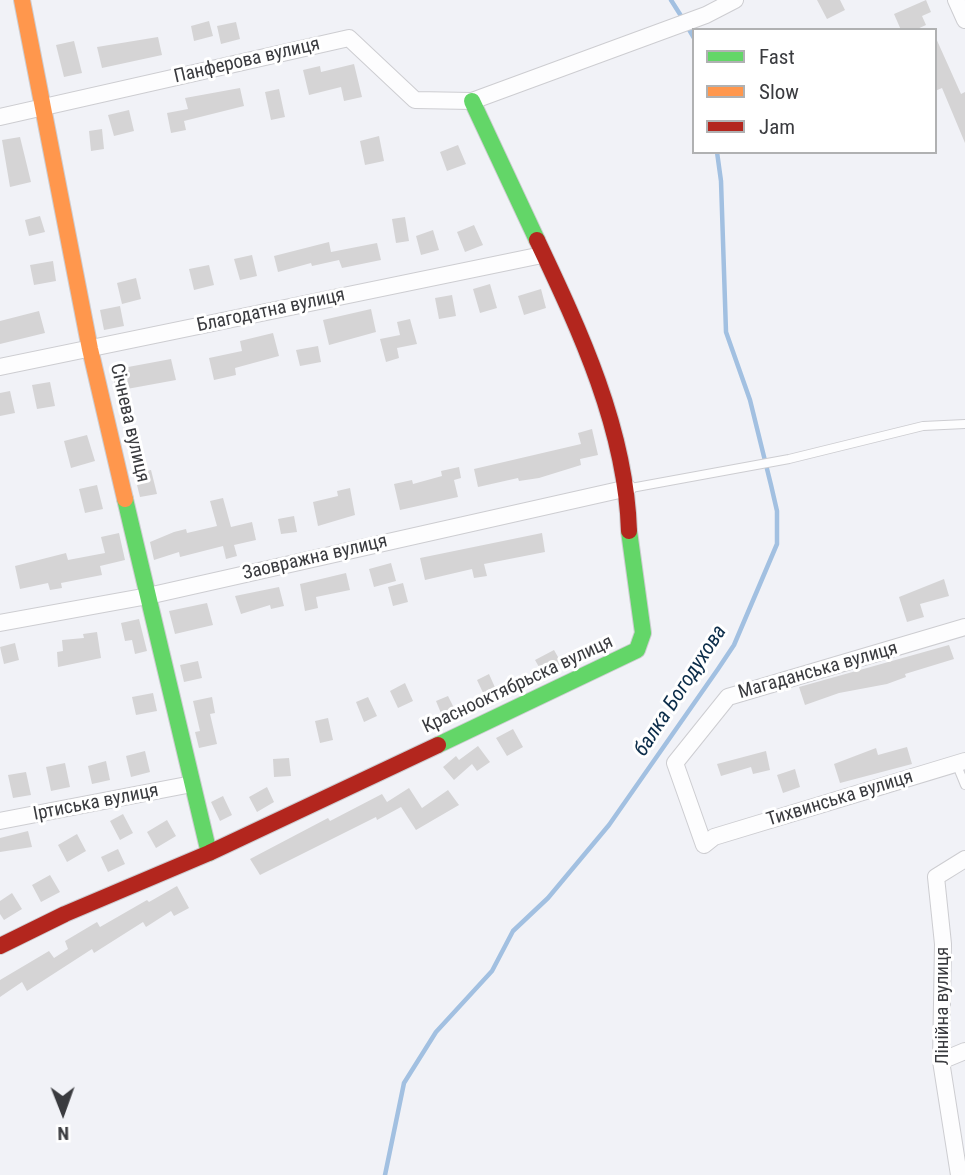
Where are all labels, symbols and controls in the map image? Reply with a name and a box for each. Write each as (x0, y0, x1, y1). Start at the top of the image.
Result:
legend (692, 28, 937, 154)
street label: Панферова вулиця (172, 33, 322, 89)
text: Fast (759, 45, 795, 69)
text: Slow (759, 80, 799, 104)
text: Jam (759, 115, 795, 139)
street label: Благодатна вулиця (195, 284, 347, 338)
street label: Січнева вулиця (104, 361, 154, 485)
street label: Заовражна вулиця (240, 530, 390, 586)
water label: балка Богодухова (629, 621, 733, 761)
street label: Краснооктябрьска вулиця (419, 631, 617, 739)
street label: Магаданська вулиця (736, 637, 900, 705)
street label: Тихвинська вулиця (764, 766, 916, 832)
street label: Іртиська вулиця (31, 780, 161, 826)
street label: Лінійна вулиця (932, 947, 954, 1065)
north arrow (28, 1077, 98, 1147)
text: N (57, 1122, 69, 1145)

